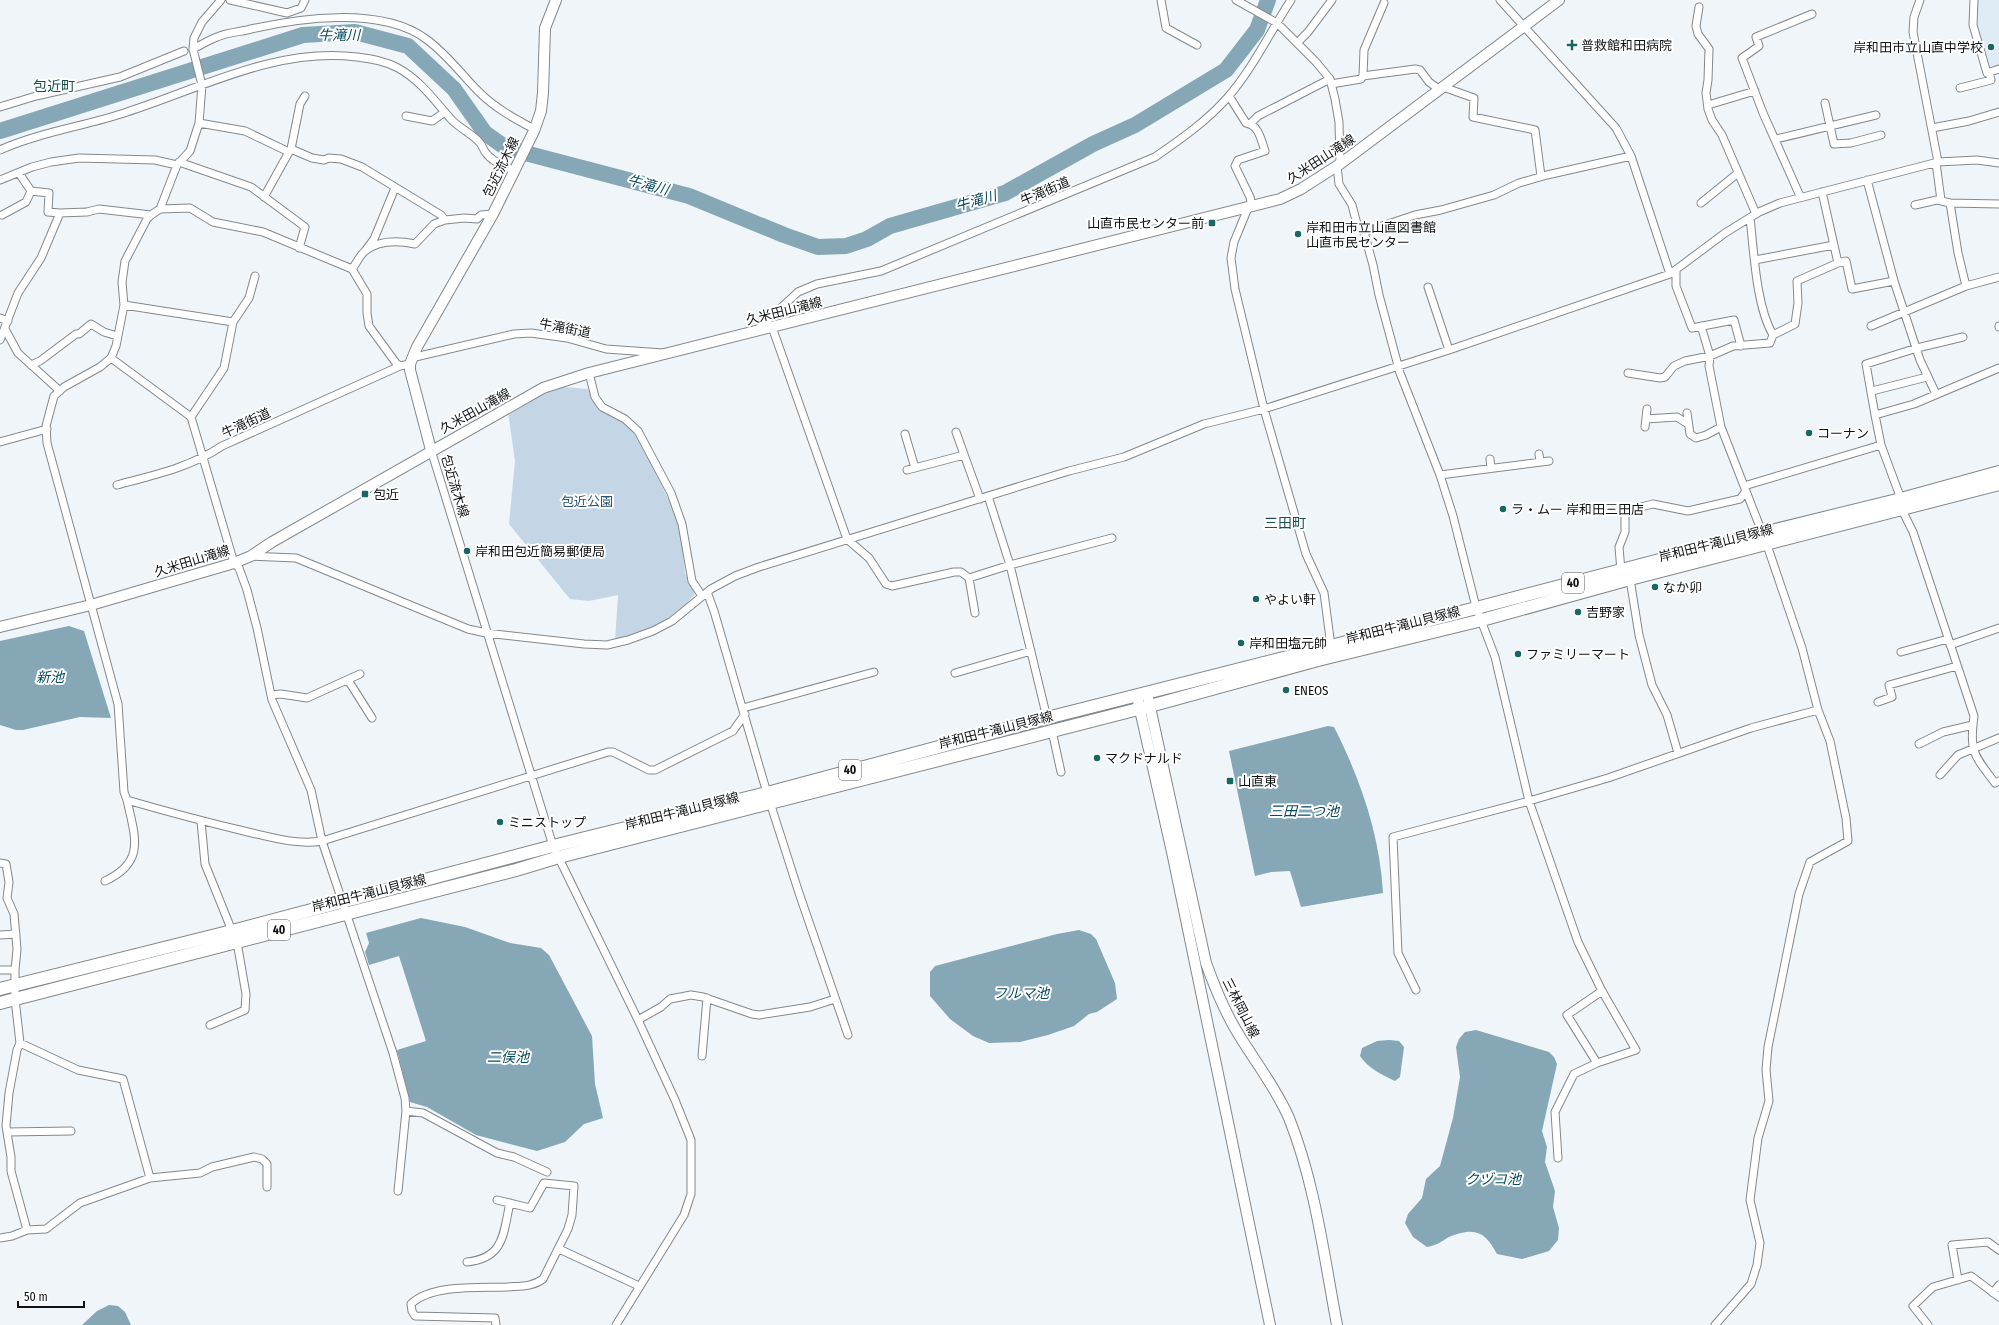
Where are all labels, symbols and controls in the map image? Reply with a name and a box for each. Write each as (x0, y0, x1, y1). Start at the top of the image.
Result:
water label: 牛滝川 (318, 27, 362, 44)
place label: 普救館和田病院 (1581, 38, 1672, 53)
marker: 普救館和田病院 (1566, 39, 1578, 51)
place label: 岸和田市立山直中学校 (1853, 40, 1983, 55)
marker: 岸和田市立山直中学校 (1986, 42, 1996, 52)
district label: 包近町 (33, 78, 75, 95)
street label: 久米田山滝線 (1284, 131, 1358, 187)
street label: 包近流木線 (480, 134, 522, 200)
water label: 牛滝川 (626, 171, 672, 199)
street label: 牛滝街道 (1018, 174, 1072, 208)
water label: 牛滝川 (953, 186, 1000, 215)
place label: 山直市民センター前 (1087, 216, 1204, 231)
marker: 山直市民センター前 (1207, 218, 1217, 228)
place label: 岸和田市立山直図書館 山直市民センター (1306, 220, 1436, 250)
marker: 岸和田市立山直図書館 山直市民センター (1293, 229, 1303, 239)
street label: 久米田山滝線 (744, 294, 824, 328)
street label: 牛滝街道 (538, 316, 592, 340)
street label: 久米田山滝線 (437, 386, 513, 436)
street label: 牛滝街道 (219, 405, 273, 441)
place label: コーナン (1817, 426, 1869, 441)
marker: コーナン (1804, 428, 1814, 438)
street label: 包近流木線 (438, 453, 472, 519)
place label: 包近 (373, 487, 399, 502)
marker: 包近 (360, 489, 370, 499)
park label: 包近公園 (561, 494, 613, 509)
place label: ラ・ムー 岸和田三田店 (1511, 502, 1644, 517)
marker: ラ・ムー 岸和田三田店 (1498, 504, 1508, 514)
district label: 三田町 (1264, 515, 1306, 532)
street label: 岸和田牛滝山貝塚線 (1657, 522, 1775, 564)
street label: 久米田山滝線 (153, 542, 231, 580)
place label: 岸和田包近簡易郵便局 (475, 544, 605, 559)
marker: 岸和田包近簡易郵便局 (462, 546, 472, 556)
road number: 40 (1562, 573, 1584, 593)
place label: なか卯 (1663, 580, 1702, 595)
marker: なか卯 (1650, 582, 1660, 592)
place label: やよい軒 (1264, 592, 1316, 607)
marker: やよい軒 (1251, 594, 1261, 604)
street label: 岸和田牛滝山貝塚線 (1344, 604, 1462, 646)
place label: 吉野家 (1586, 605, 1625, 620)
marker: 吉野家 (1573, 607, 1583, 617)
place label: 岸和田塩元帥 (1249, 636, 1327, 651)
marker: 岸和田塩元帥 (1236, 638, 1246, 648)
place label: ファミリーマート (1526, 647, 1630, 662)
marker: ファミリーマート (1513, 649, 1523, 659)
water label: 新池 (36, 669, 66, 686)
place label: ENEOS (1294, 683, 1329, 698)
marker: ENEOS (1281, 685, 1291, 695)
street label: 岸和田牛滝山貝塚線 (937, 709, 1055, 751)
place label: マクドナルド (1105, 751, 1183, 766)
marker: マクドナルド (1092, 753, 1102, 763)
road number: 40 (839, 760, 861, 780)
place label: 山直東 (1238, 774, 1277, 789)
marker: 山直東 (1225, 776, 1235, 786)
street label: 岸和田牛滝山貝塚線 (623, 790, 741, 832)
water label: 三田二つ池 (1269, 803, 1341, 820)
place label: ミニストップ (508, 815, 586, 830)
marker: ミニストップ (495, 817, 505, 827)
street label: 岸和田牛滝山貝塚線 (310, 872, 428, 914)
road number: 40 (268, 920, 290, 940)
street label: 三林岡山線 (1220, 976, 1262, 1040)
water label: フルマ池 (993, 985, 1051, 1002)
water label: 二俣池 (487, 1049, 531, 1066)
water label: クヅコ池 (1465, 1171, 1523, 1188)
scale bar (18, 1283, 84, 1309)
text: 50 m (24, 1290, 48, 1304)

